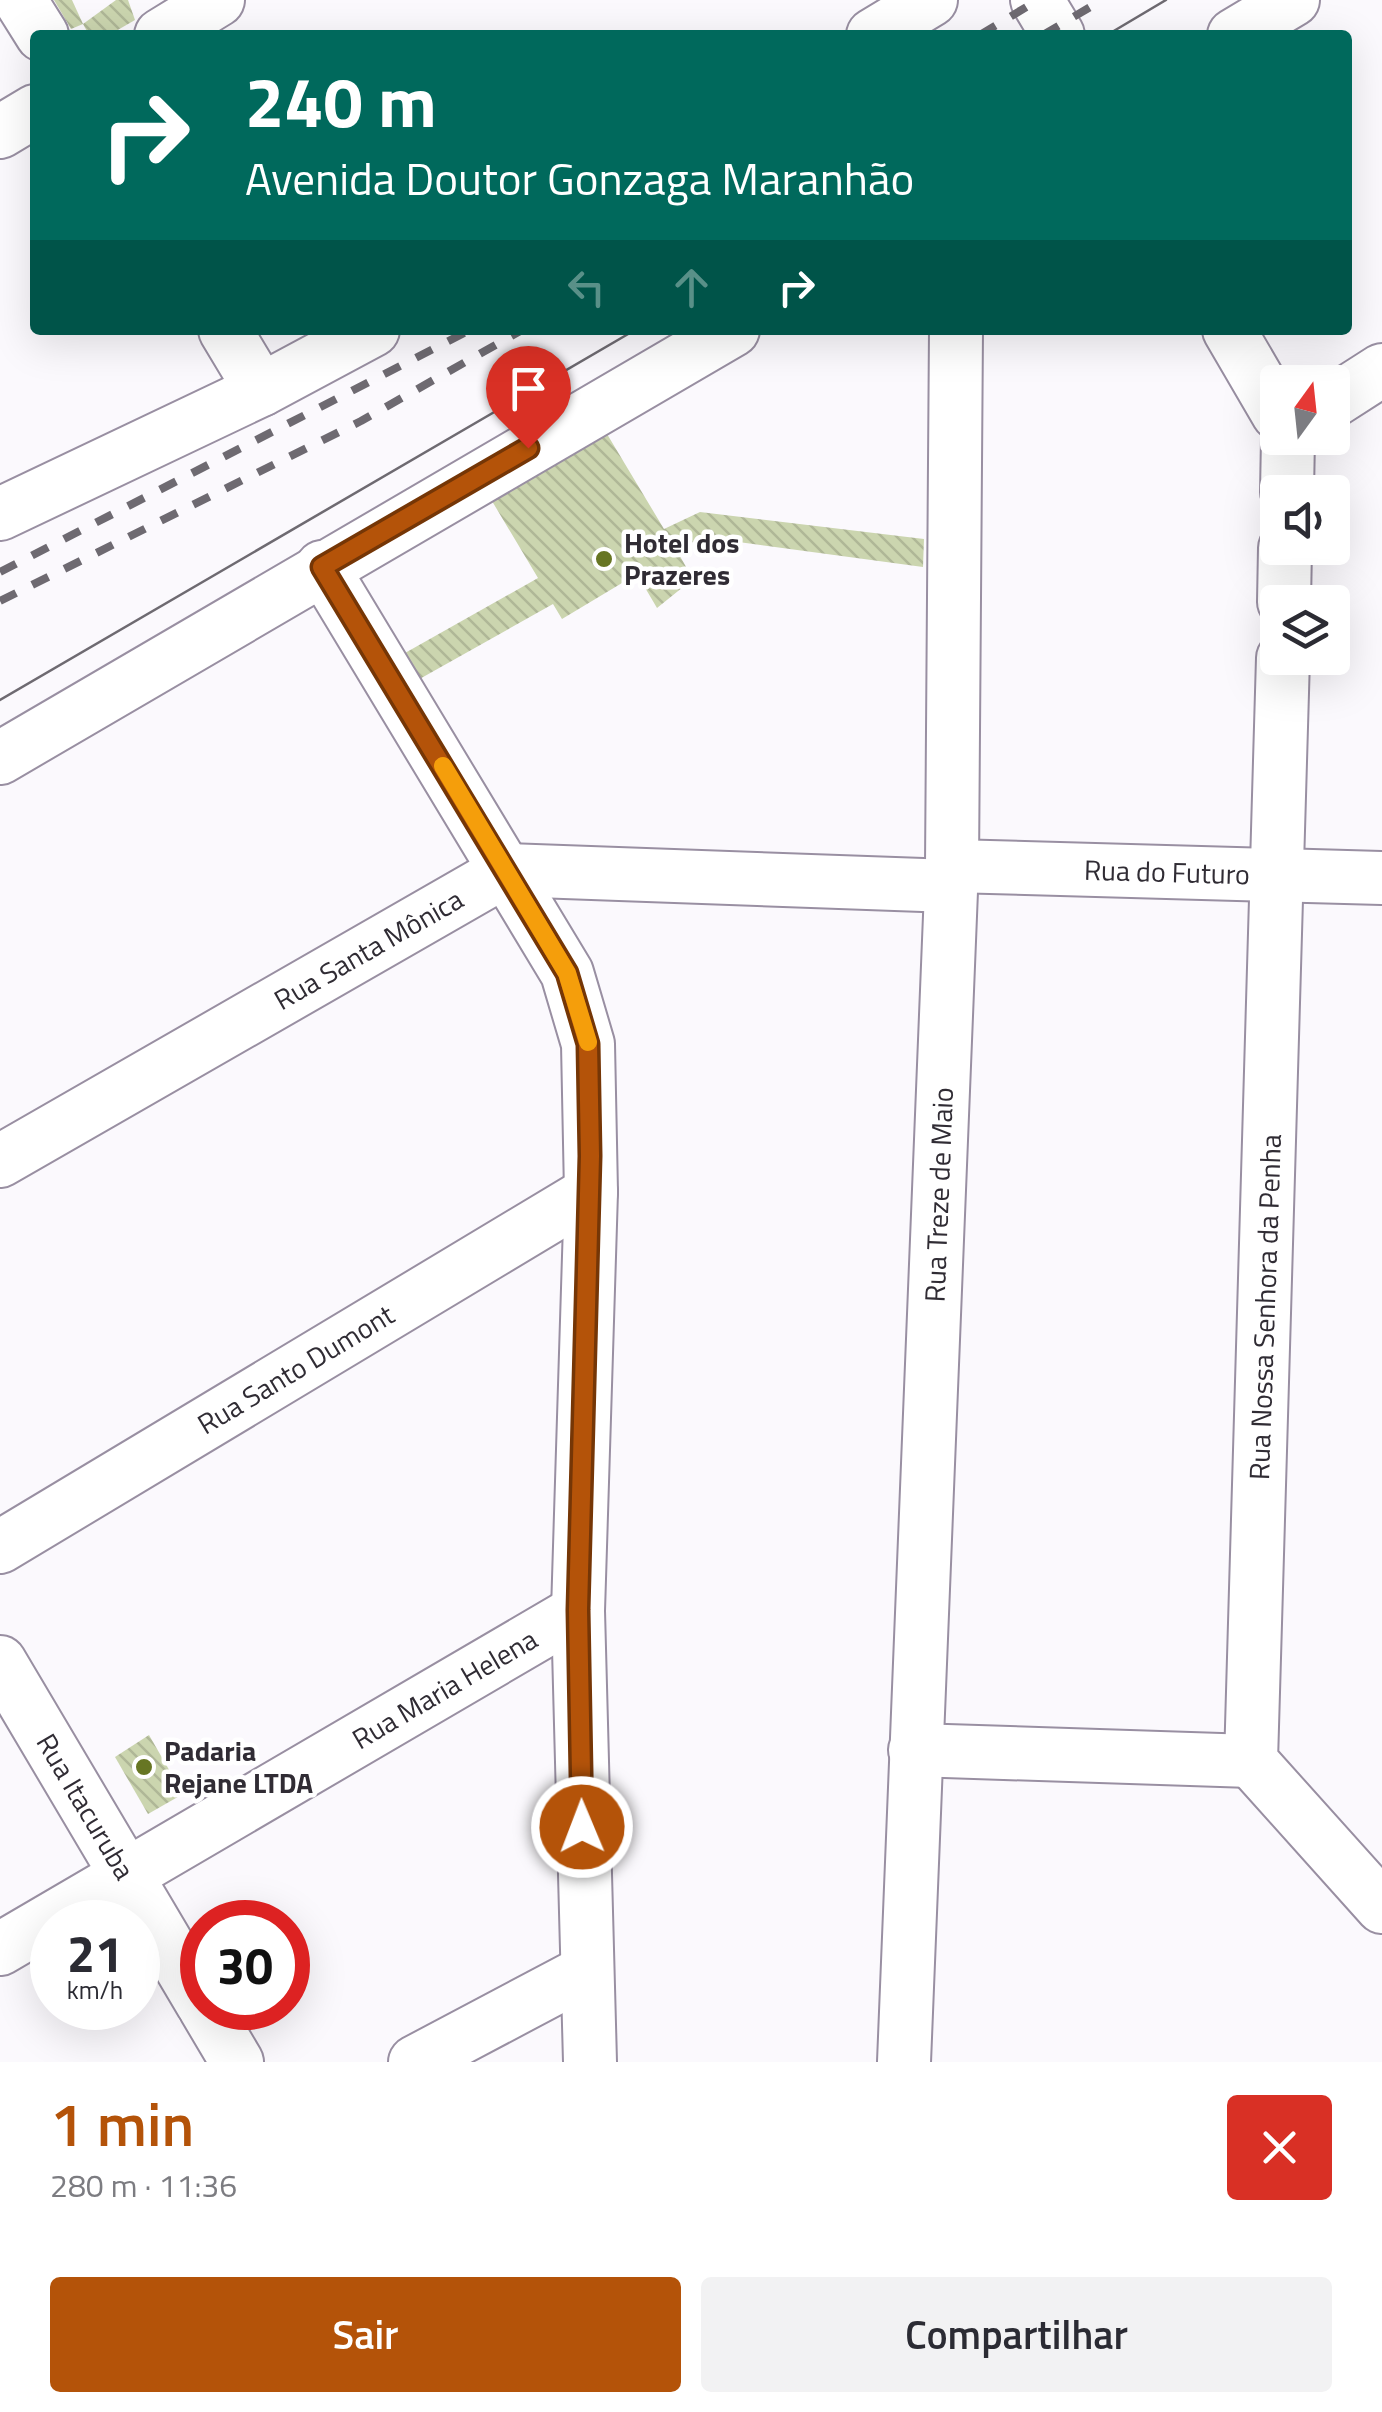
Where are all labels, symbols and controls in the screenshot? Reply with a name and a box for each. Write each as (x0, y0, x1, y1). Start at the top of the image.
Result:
text: 240 m (245, 48, 437, 154)
icon: right (80, 70, 210, 200)
text: Avenida Doutor Gonzaga Maranhão (245, 144, 914, 212)
icon: left (559, 260, 614, 315)
icon: ahead (664, 260, 719, 315)
icon: right (769, 260, 824, 315)
pin (486, 346, 571, 449)
icon: arrive (501, 361, 556, 416)
north arrow (1260, 365, 1350, 455)
map controls (1260, 365, 1350, 675)
button: sound (1260, 475, 1350, 565)
place label: Hotel dos Prazeres (624, 521, 739, 596)
marker: Hotel dos Prazeres (593, 548, 615, 570)
button: layers (1260, 585, 1350, 675)
street label: Rua do Futuro (1083, 848, 1251, 895)
street label: Rua Santa Mônica (266, 878, 471, 1020)
street label: Rua Treze de Maio (913, 1087, 964, 1303)
street label: Rua Nossa Senhora da Penha (1237, 1133, 1292, 1481)
street label: Rua Santo Dumont (189, 1293, 402, 1445)
street label: Rua Maria Helena (343, 1617, 545, 1760)
street label: Rua Itacuruba (26, 1725, 146, 1888)
place label: Padaria Rejane LTDA (164, 1729, 313, 1804)
marker: Padaria Rejane LTDA (133, 1756, 155, 1778)
position arrow (530, 1775, 634, 1879)
speed limit sign: 30 (180, 1900, 310, 2030)
text: 21 (67, 1915, 123, 1991)
text: km/h (67, 1971, 123, 2009)
text: 1 min (50, 2078, 194, 2169)
button: close (1227, 2095, 1332, 2200)
text: 280 m · 11:36 (50, 2161, 237, 2209)
button: Sair (50, 2277, 681, 2392)
button: Compartilhar (701, 2277, 1332, 2392)

